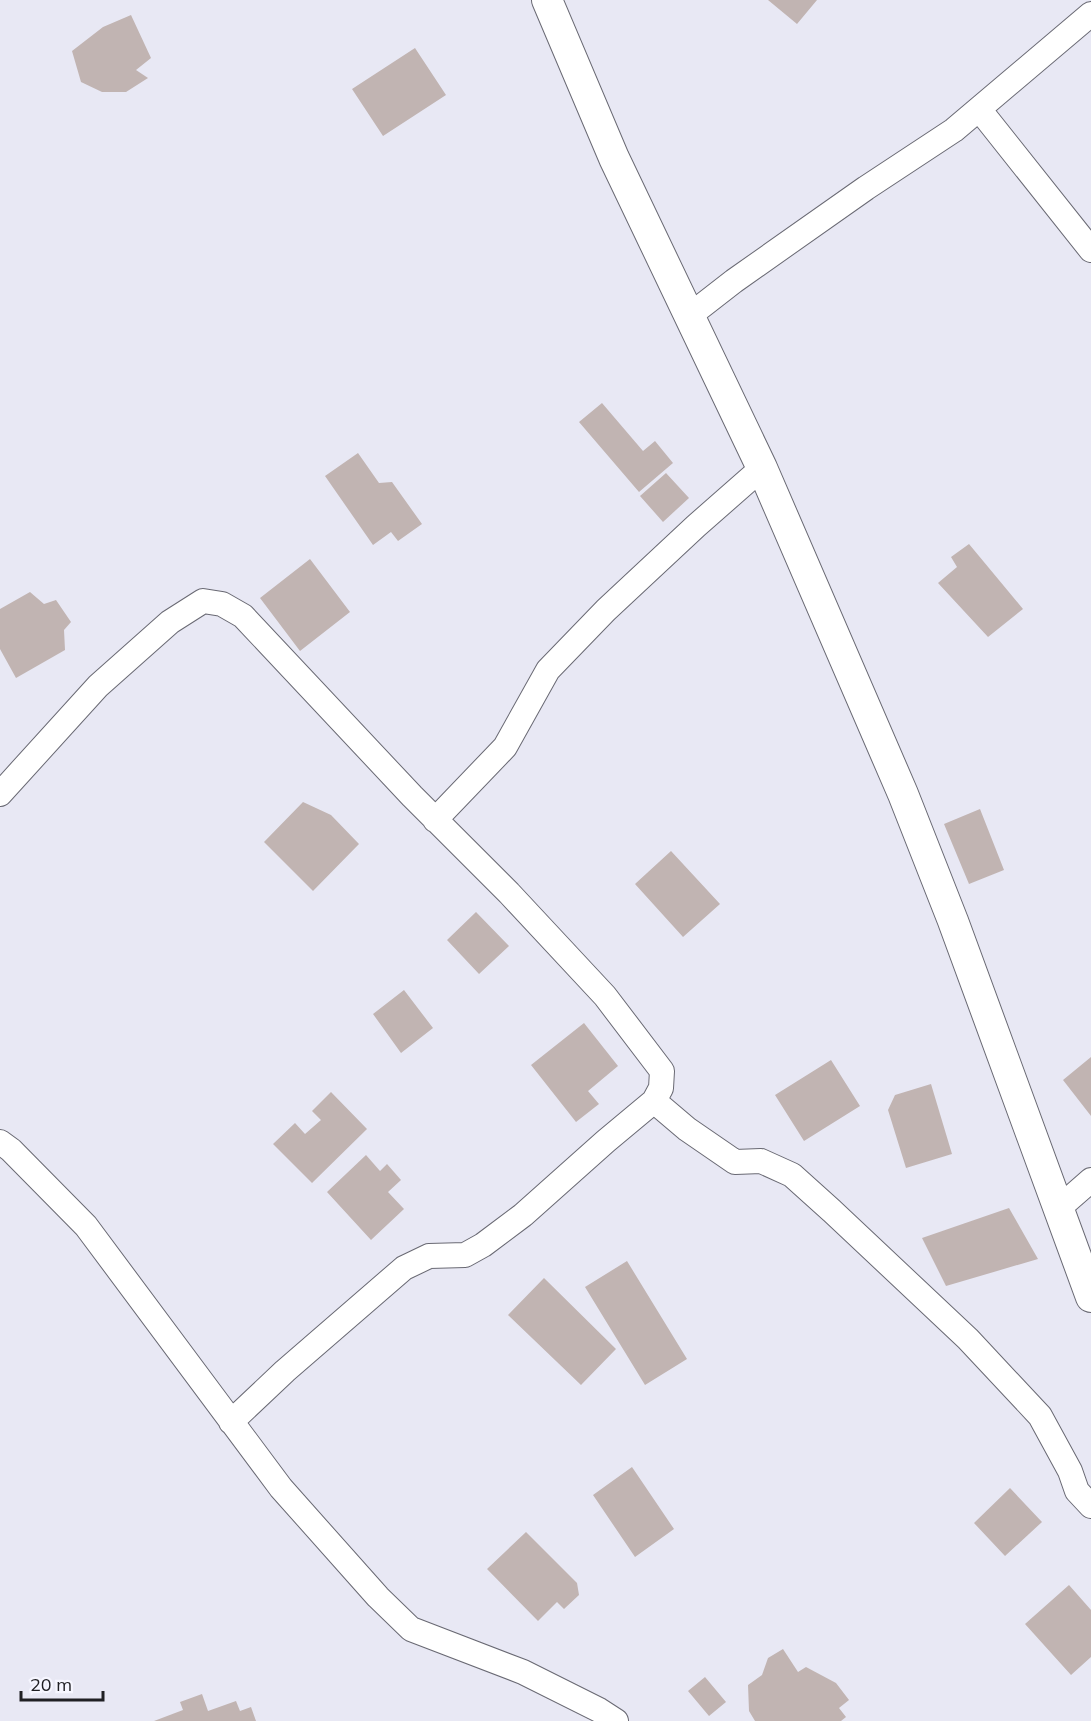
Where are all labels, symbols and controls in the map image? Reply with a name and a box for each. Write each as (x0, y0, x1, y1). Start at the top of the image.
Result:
scale bar (21, 1664, 104, 1702)
text: 20 m (30, 1673, 72, 1696)

